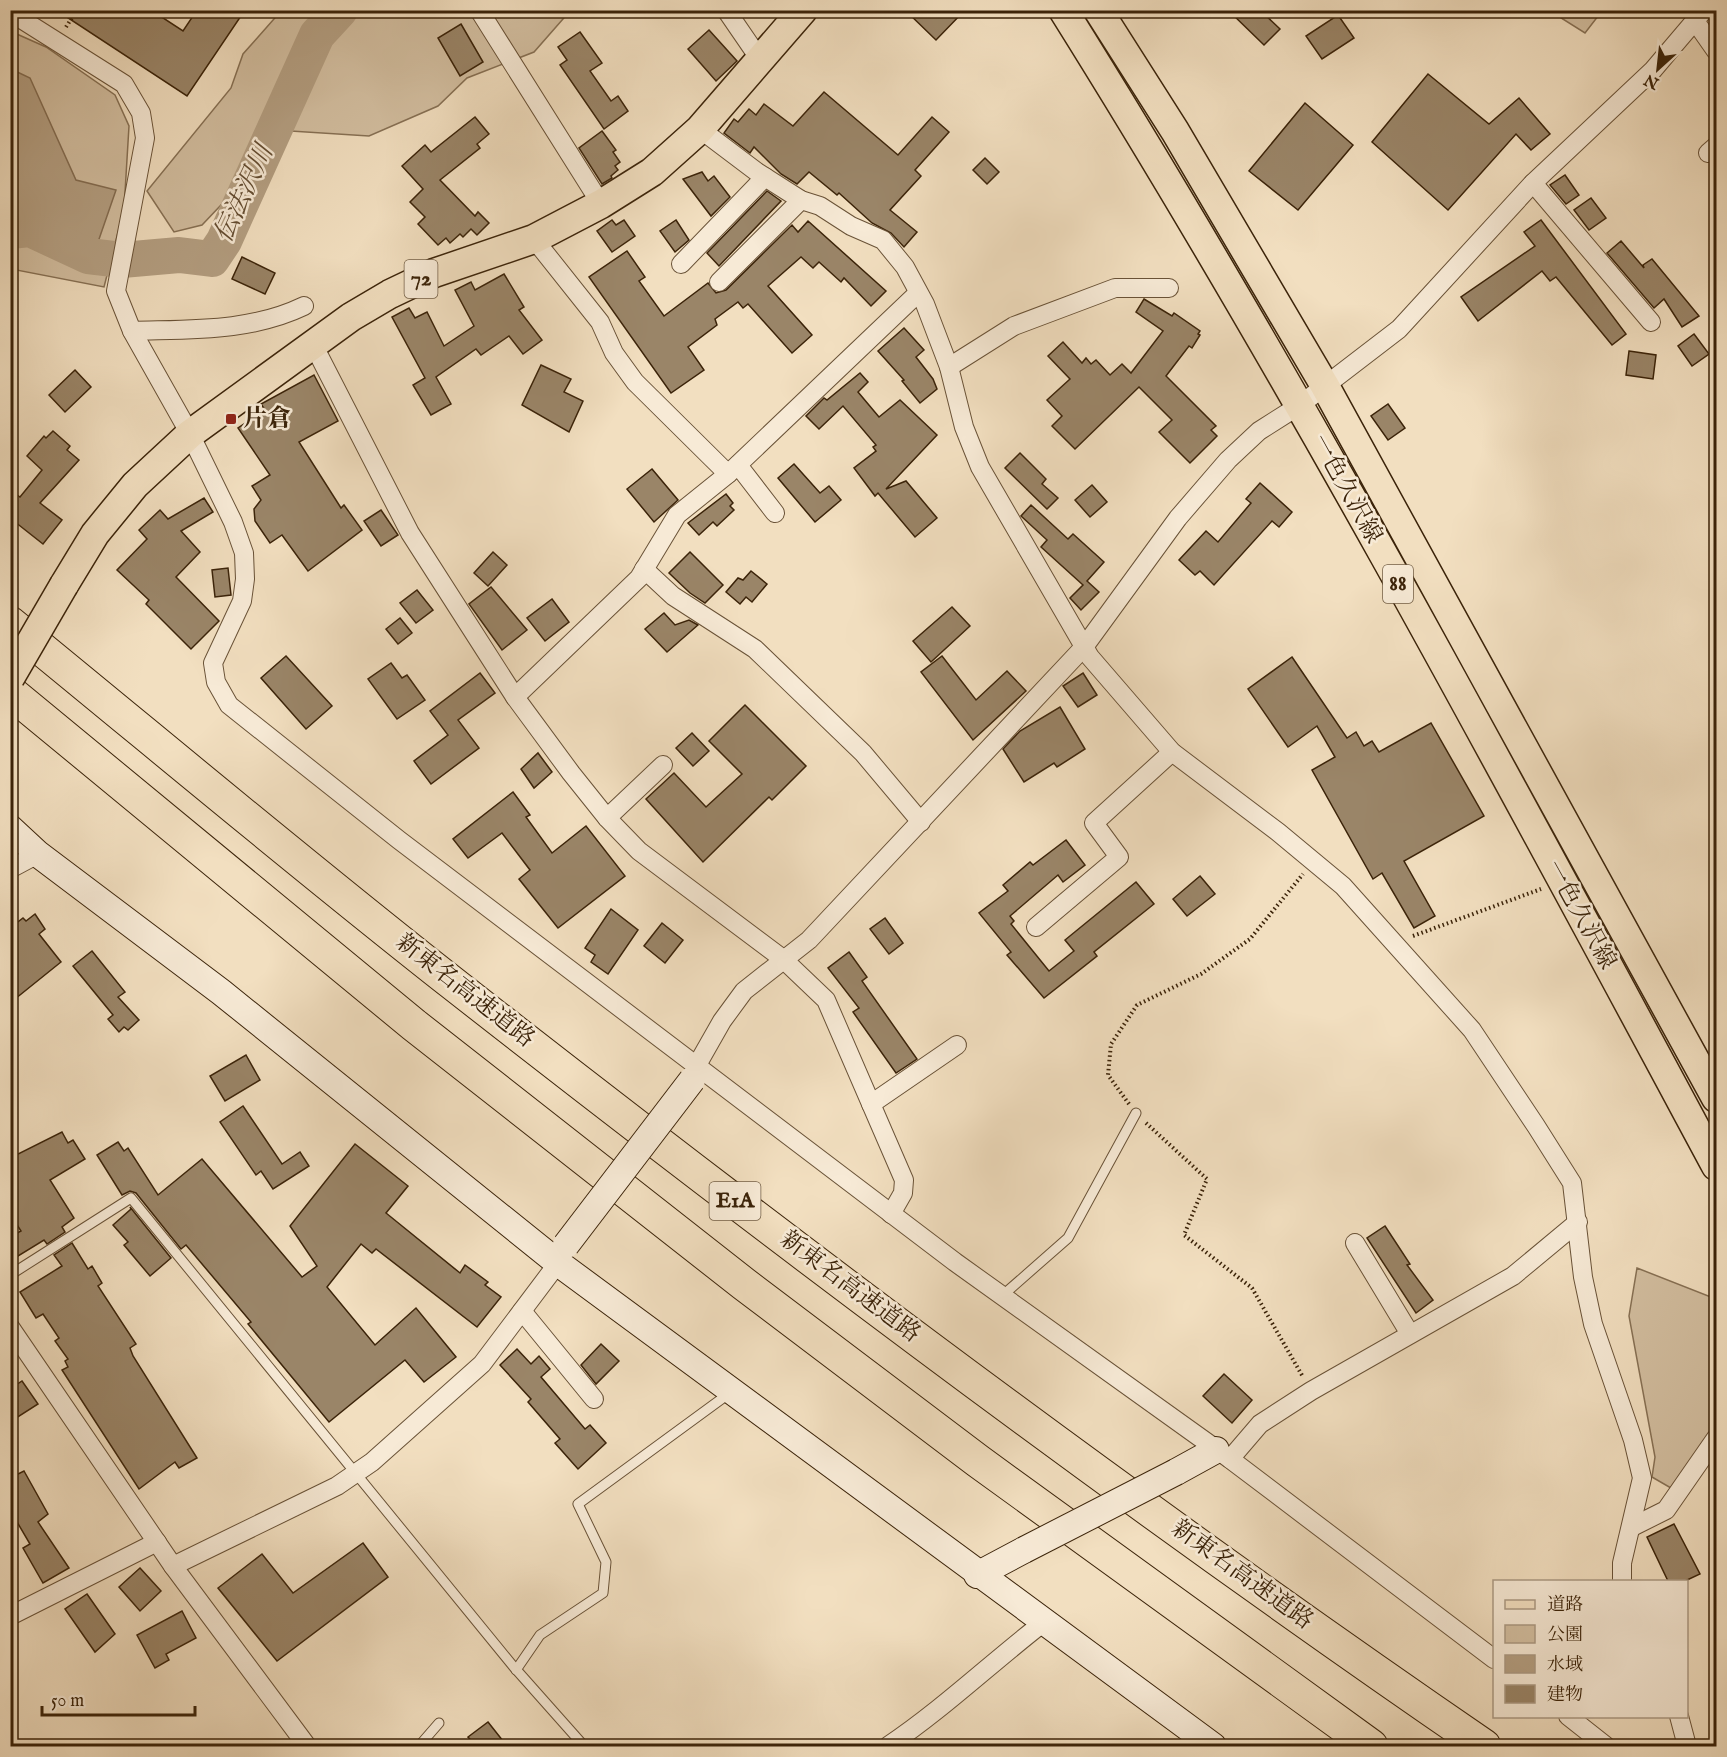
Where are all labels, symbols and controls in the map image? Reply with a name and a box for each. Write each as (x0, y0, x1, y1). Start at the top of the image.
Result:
north arrow (1628, 39, 1688, 99)
text: N (1641, 68, 1664, 93)
water label: 伝法沢川 (207, 137, 282, 248)
road number: 72 (404, 260, 438, 298)
place label: 片倉 (243, 404, 291, 435)
marker: 片倉 (224, 412, 238, 426)
street label: 一色久沢線 (1303, 429, 1389, 549)
road number: 88 (1383, 565, 1413, 603)
street label: 一色久沢線 (1537, 855, 1623, 975)
street label: 新東名高速道路 (389, 927, 541, 1055)
road number: E1A (710, 1182, 760, 1220)
street label: 新東名高速道路 (774, 1224, 926, 1350)
street label: 新東名高速道路 (1165, 1513, 1319, 1637)
legend (1493, 1580, 1688, 1718)
text: 道路 (1547, 1594, 1583, 1617)
text: 公園 (1547, 1624, 1583, 1647)
text: 水域 (1547, 1654, 1583, 1677)
scale bar (42, 1679, 195, 1717)
text: 建物 (1547, 1684, 1583, 1707)
text: 50 m (51, 1690, 84, 1713)

